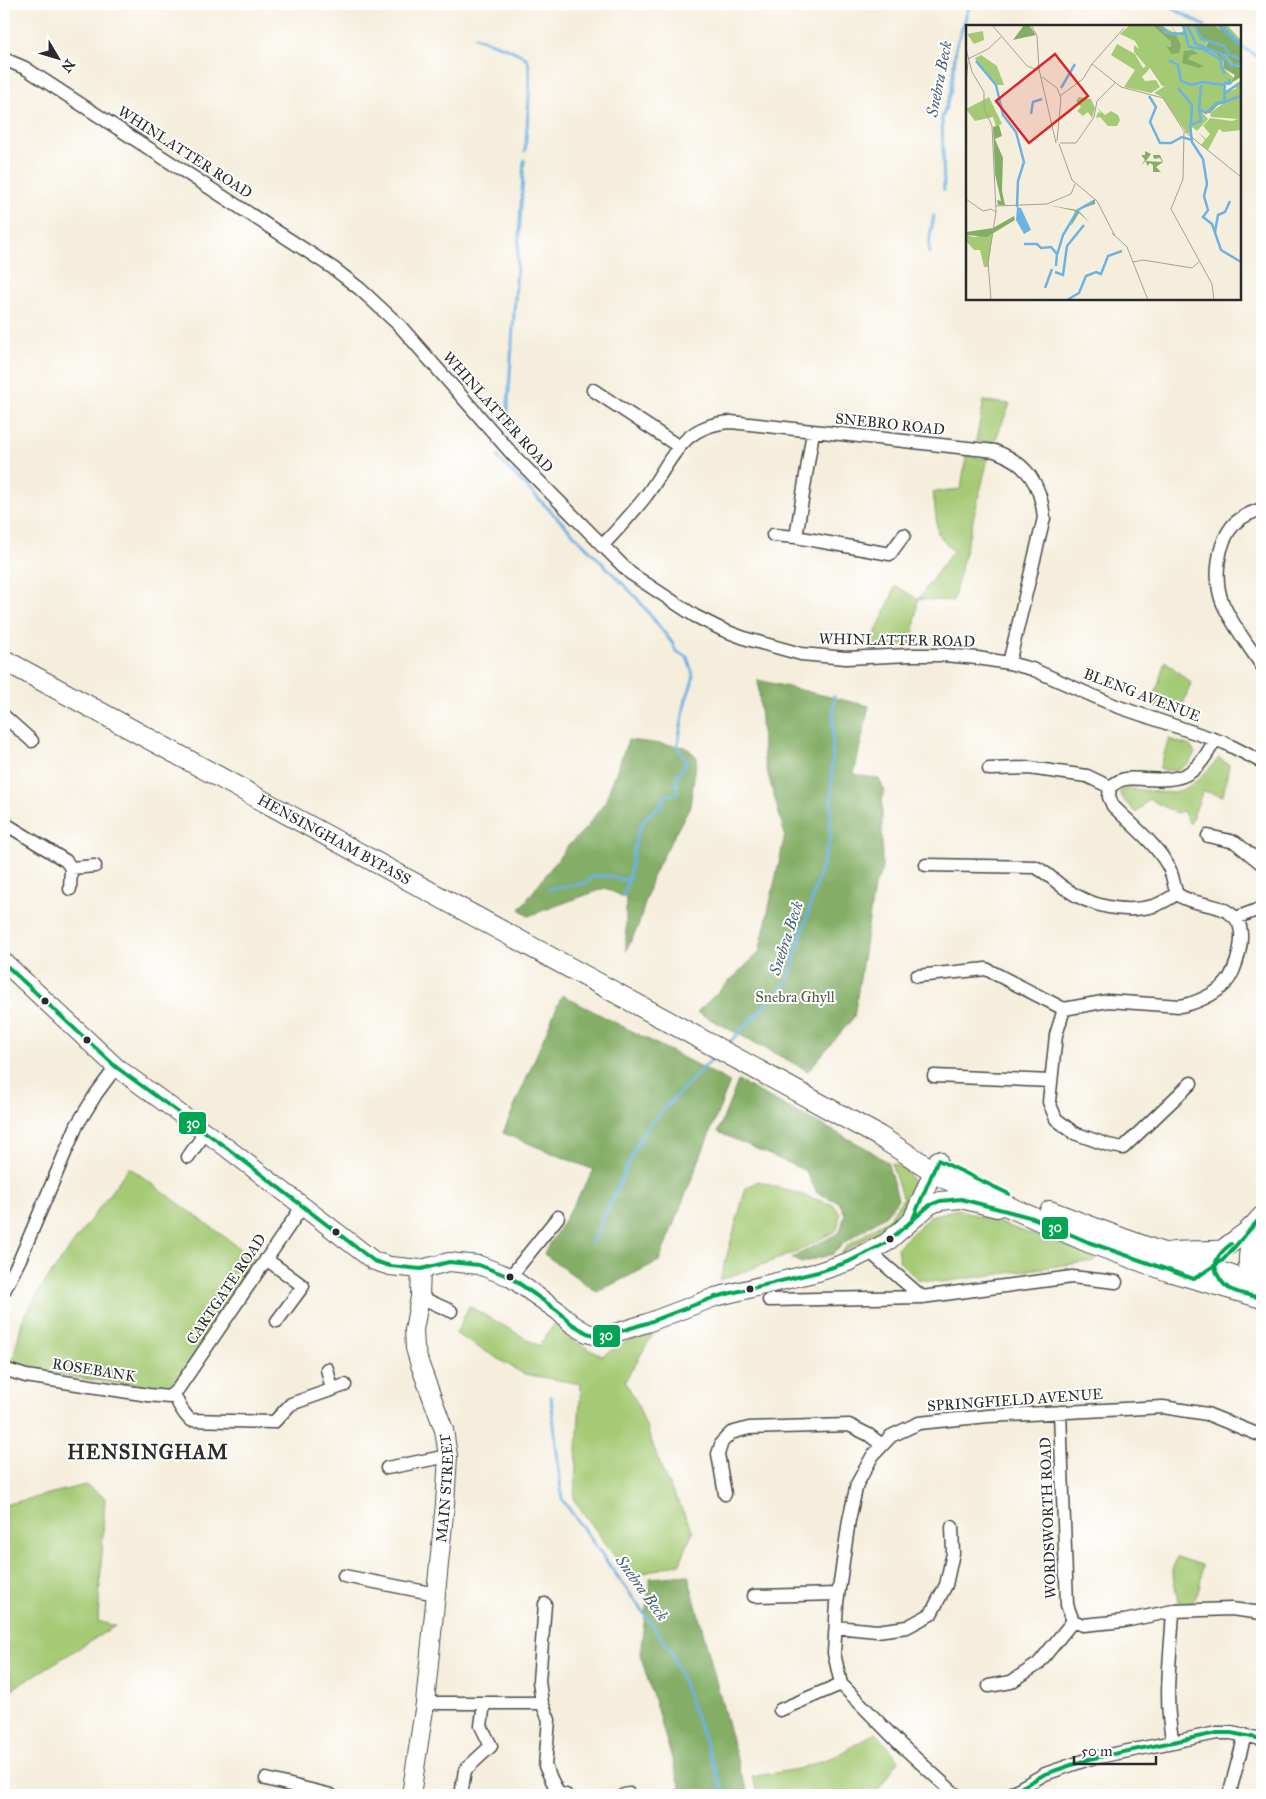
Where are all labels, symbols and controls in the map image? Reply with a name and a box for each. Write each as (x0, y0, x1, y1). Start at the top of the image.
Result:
inset map (966, 25, 1241, 300)
north arrow (32, 32, 82, 82)
water label: Snebra Beck (922, 39, 956, 120)
text: N (57, 56, 78, 76)
street label: WHINLATTER ROAD (115, 102, 256, 202)
street label: WHINLATTER ROAD (439, 348, 557, 476)
street label: SNEBRO ROAD (834, 409, 946, 439)
street label: WHINLATTER ROAD (819, 630, 975, 650)
street label: BLENG AVENUE (1081, 664, 1203, 726)
street label: HENSINGHAM BYPASS (255, 791, 414, 889)
water label: Snebra Beck (765, 899, 807, 978)
park label: Snebra Ghyll (755, 988, 836, 1006)
unlabelled marker (40, 996, 50, 1006)
unlabelled marker (82, 1035, 92, 1045)
line badge: 30 (178, 1111, 207, 1135)
text: 30 (186, 1115, 200, 1133)
line badge: 30 (1041, 1216, 1069, 1240)
text: 30 (1048, 1219, 1062, 1237)
unlabelled marker (331, 1227, 341, 1237)
street label: CARTGATE ROAD (182, 1230, 270, 1348)
unlabelled marker (885, 1234, 895, 1244)
unlabelled marker (505, 1272, 515, 1282)
unlabelled marker (745, 1284, 755, 1294)
line badge: 30 (592, 1324, 621, 1348)
text: 30 (599, 1327, 613, 1345)
street label: ROSEBANK (51, 1355, 137, 1386)
street label: SPRINGFIELD AVENUE (926, 1385, 1104, 1415)
street label: MAIN STREET (432, 1432, 457, 1543)
street label: WORDSWORTH ROAD (1036, 1437, 1060, 1599)
district label: HENSINGHAM (67, 1440, 229, 1464)
water label: Snebra Beck (611, 1551, 672, 1625)
scale bar (1074, 1734, 1156, 1766)
text: 50 m (1081, 1742, 1113, 1760)

